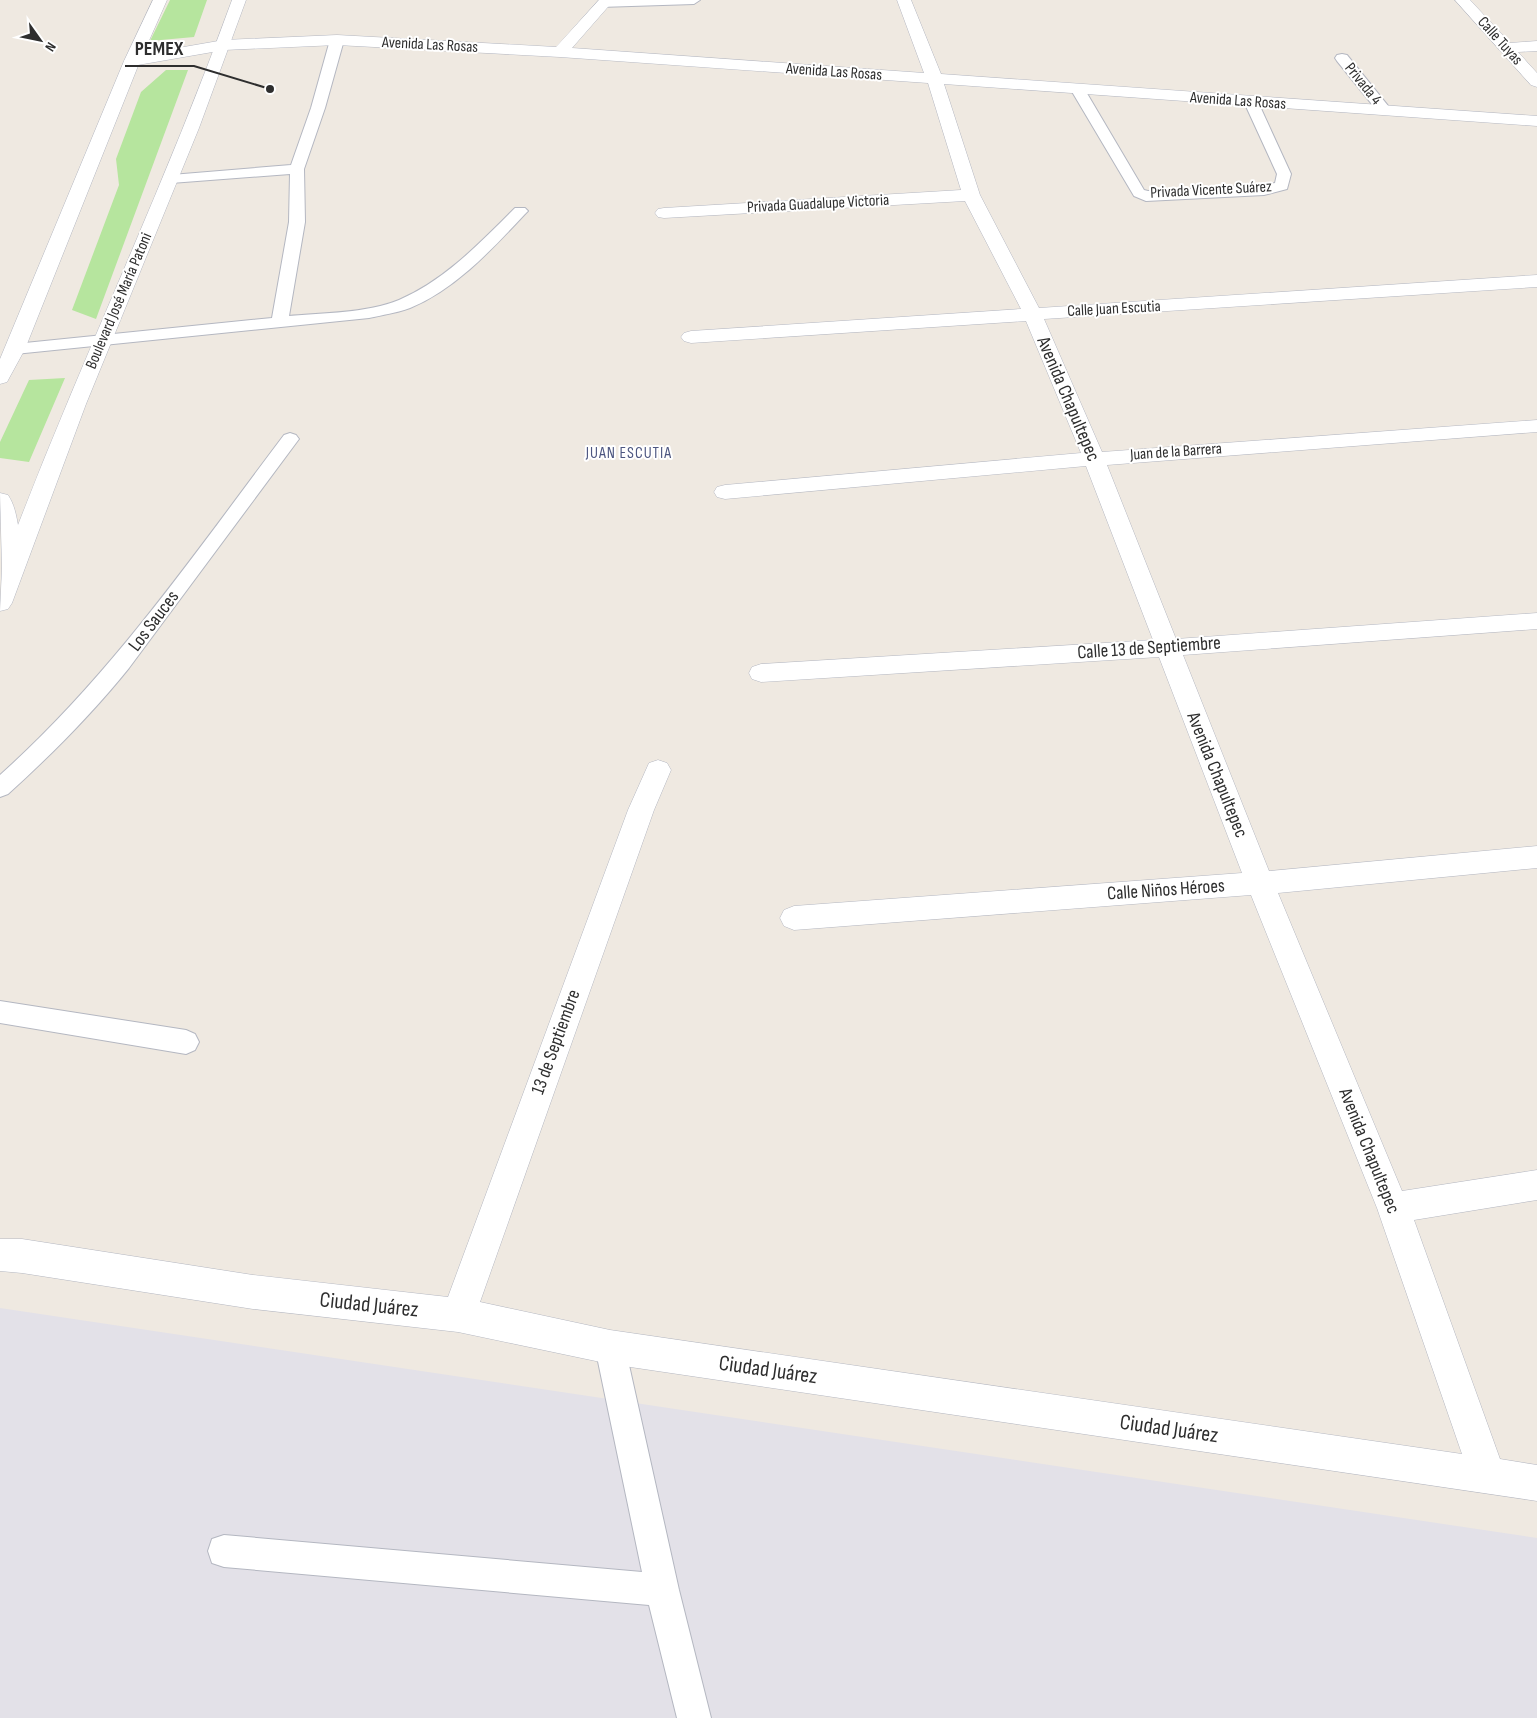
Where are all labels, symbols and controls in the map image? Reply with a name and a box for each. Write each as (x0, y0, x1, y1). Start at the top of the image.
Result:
street label: Calle Tuyas (1473, 13, 1527, 69)
north arrow (15, 15, 65, 65)
callout: PEMEX (125, 31, 194, 66)
street label: Avenida Las Rosas (380, 33, 479, 57)
text: PEMEX (135, 37, 184, 61)
text: N (41, 39, 60, 55)
street label: Avenida Las Rosas (784, 59, 883, 85)
street label: Privada 4 (1340, 59, 1386, 109)
street label: Avenida Las Rosas (1188, 88, 1287, 114)
street label: Privada Vicente Suárez (1150, 177, 1272, 203)
street label: Privada Guadalupe Victoria (746, 191, 890, 217)
street label: Boulevard José María Patoni (82, 230, 156, 372)
street label: Calle Juan Escutia (1067, 297, 1161, 321)
street label: Avenida Chapultepec (1031, 332, 1105, 465)
street label: Juan de la Barrera (1128, 439, 1223, 465)
district label: JUAN ESCUTIA (585, 444, 672, 463)
street label: Los Sauces (124, 586, 184, 656)
street label: Calle 13 de Septiembre (1077, 632, 1221, 664)
street label: Avenida Chapultepec (1181, 708, 1253, 841)
street label: Calle Niños Héroes (1106, 874, 1226, 906)
street label: 13 de Septiembre (526, 987, 586, 1097)
street label: Avenida Chapultepec (1333, 1084, 1405, 1217)
street label: Ciudad Juárez (318, 1286, 420, 1324)
street label: Ciudad Juárez (717, 1350, 819, 1390)
street label: Ciudad Juárez (1118, 1409, 1220, 1449)

